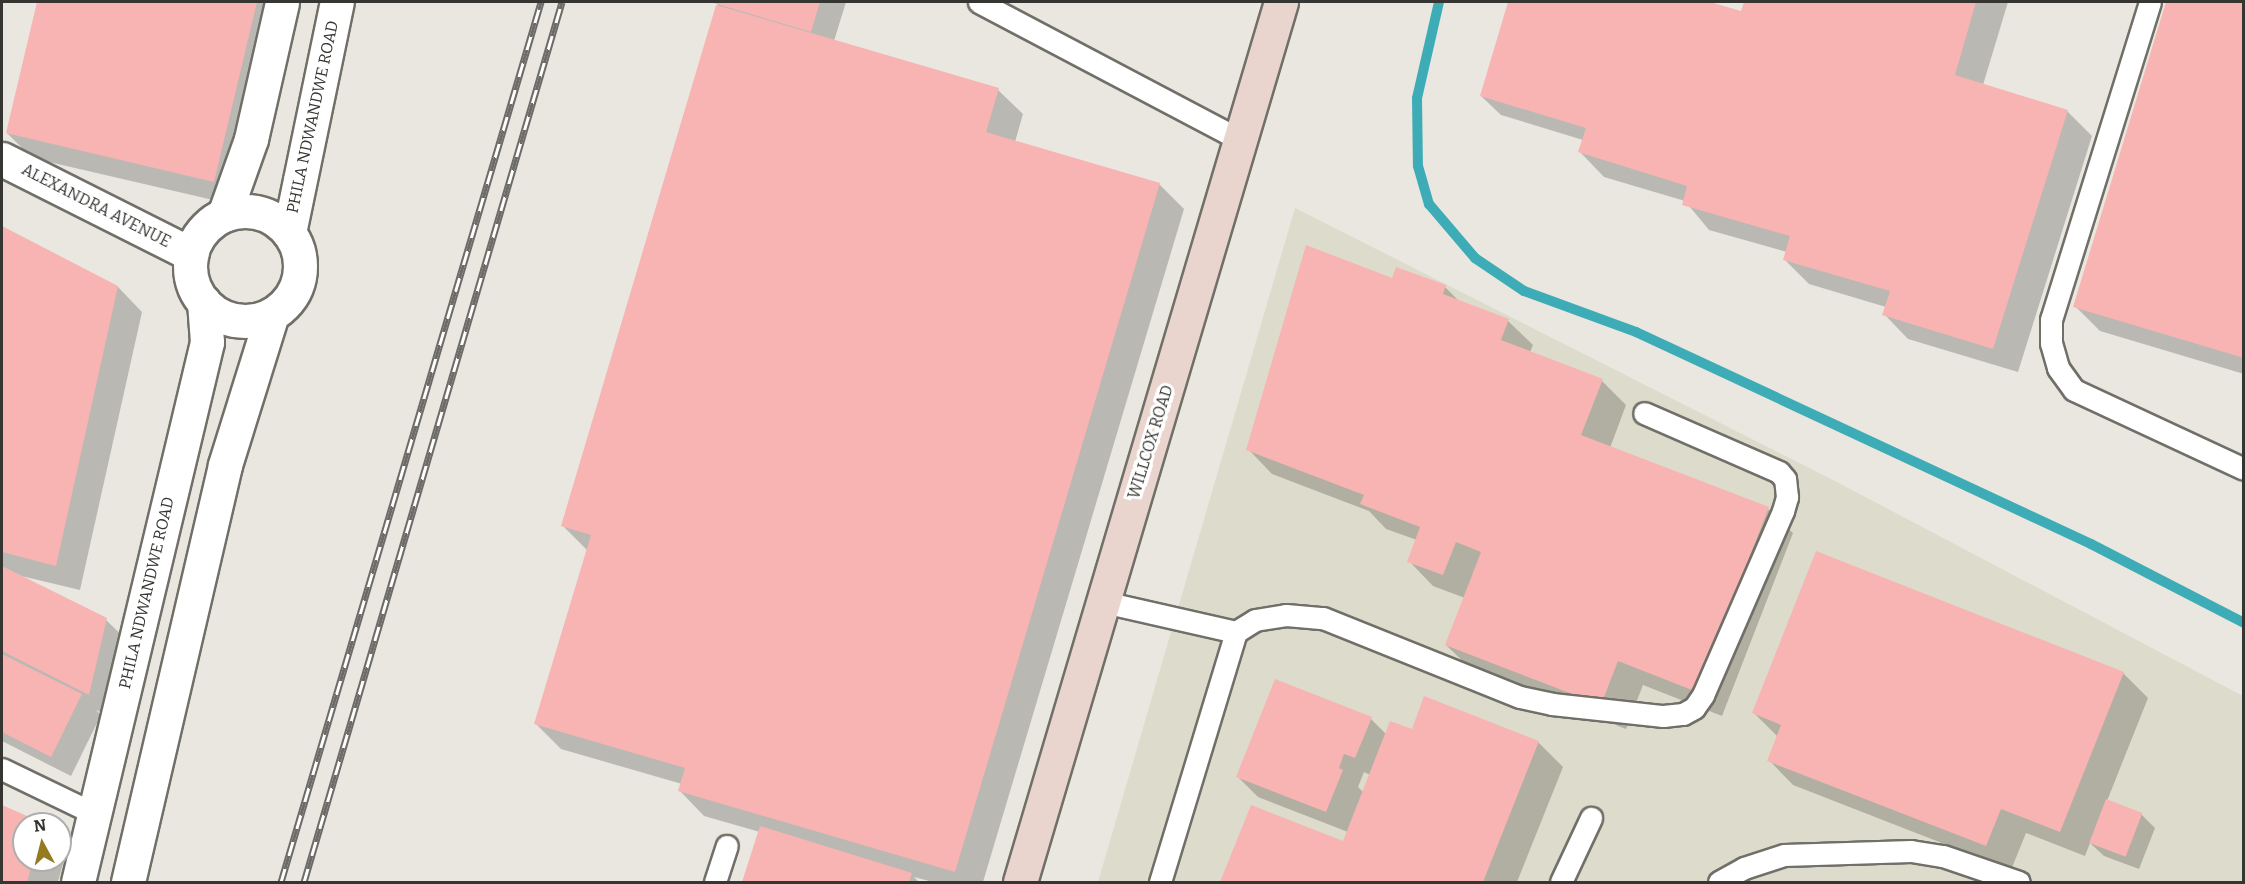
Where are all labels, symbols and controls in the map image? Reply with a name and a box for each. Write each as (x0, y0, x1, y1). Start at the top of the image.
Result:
street label: PHILA NDWANDWE ROAD (283, 19, 343, 215)
street label: ALEXANDRA AVENUE (18, 160, 174, 252)
street label: WILLCOX ROAD (1125, 383, 1177, 501)
street label: PHILA NDWANDWE ROAD (116, 495, 178, 691)
north arrow (12, 812, 72, 872)
text: N (33, 815, 47, 836)

